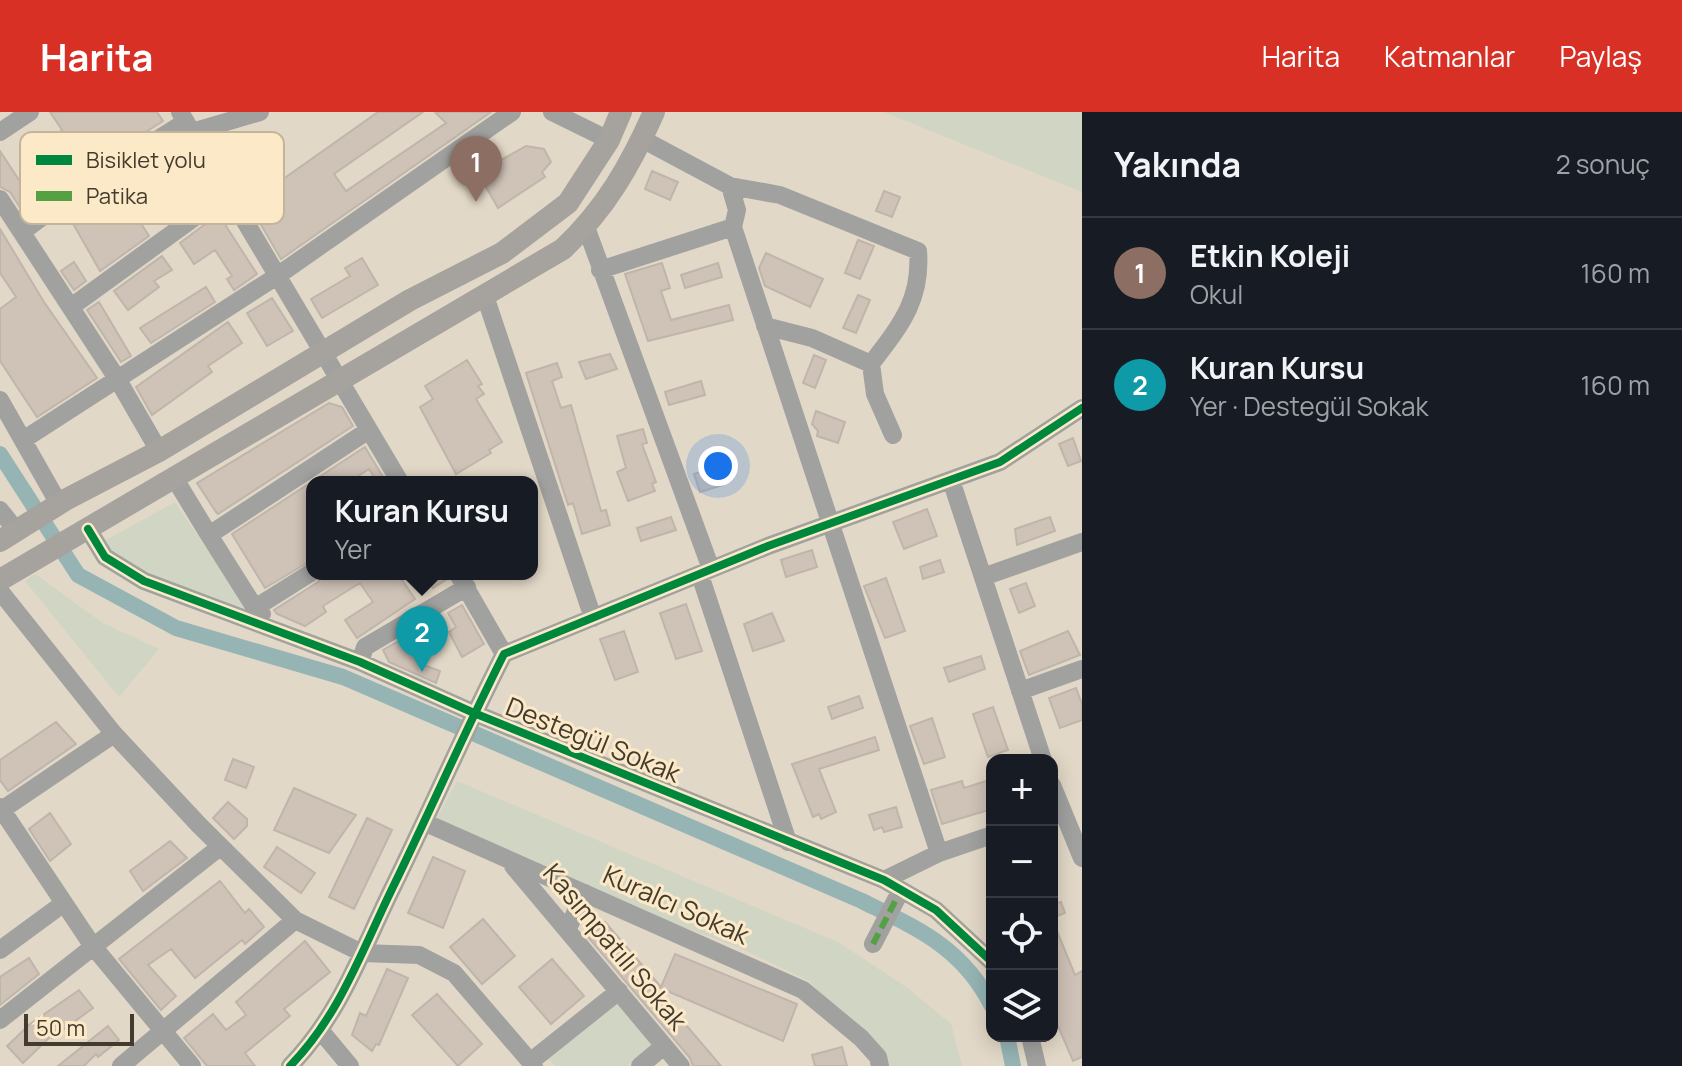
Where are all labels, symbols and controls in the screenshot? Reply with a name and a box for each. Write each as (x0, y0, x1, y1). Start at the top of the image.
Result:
text: Harita (40, 30, 153, 82)
text: Harita (1262, 37, 1340, 75)
text: Katmanlar (1384, 37, 1515, 75)
text: Paylaş (1559, 37, 1642, 75)
legend (20, 132, 284, 224)
pin: 1 (450, 136, 502, 202)
text: Yakında (1114, 141, 1241, 187)
text: Bisiklet yolu (86, 145, 206, 175)
text: 2 sonuç (1556, 146, 1650, 182)
text: Patika (86, 181, 148, 211)
text: Etkin Koleji (1190, 235, 1350, 276)
text: 1 (1134, 255, 1146, 291)
text: 160 m (1581, 255, 1650, 291)
text: Okul (1190, 276, 1243, 312)
text: Kuran Kursu (1190, 347, 1364, 388)
text: 2 (1132, 367, 1148, 403)
text: 160 m (1581, 367, 1650, 403)
text: Yer · Destegül Sokak (1190, 388, 1428, 424)
your location (698, 446, 738, 486)
popup (306, 476, 538, 580)
text: Kuran Kursu (335, 490, 509, 531)
text: Yer (335, 531, 372, 567)
pin: 2 (396, 606, 448, 672)
street label: Destegül Sokak (501, 688, 687, 791)
map controls (986, 754, 1058, 1042)
button: + (986, 754, 1058, 826)
button: − (986, 826, 1058, 898)
street label: Kasımpatılı Sokak (535, 856, 697, 1038)
street label: Kuralcı Sokak (598, 856, 756, 953)
button: locate (986, 898, 1058, 970)
button: layers (986, 970, 1058, 1042)
scale bar (24, 1010, 134, 1046)
text: 50 m (36, 1013, 85, 1043)

